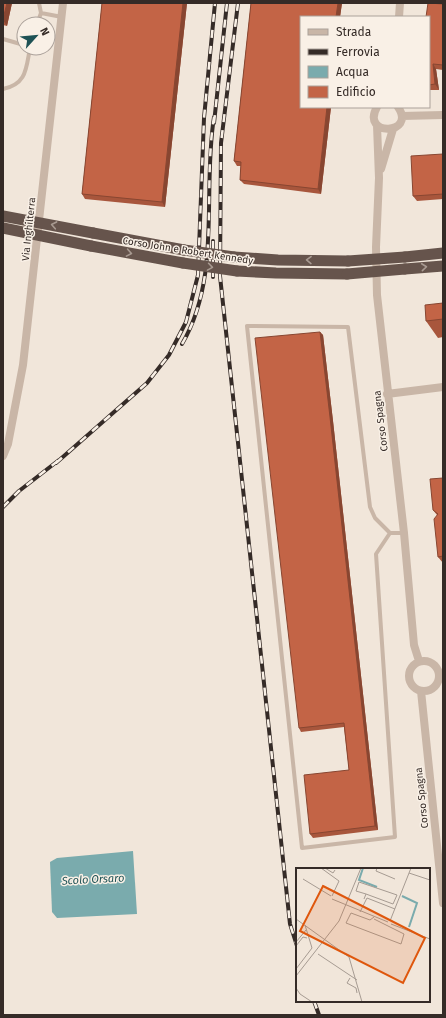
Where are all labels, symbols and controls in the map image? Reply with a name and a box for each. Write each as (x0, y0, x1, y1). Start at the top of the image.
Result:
north arrow (16, 16, 56, 56)
legend (300, 16, 430, 108)
text: N (37, 25, 52, 38)
text: Strada (336, 25, 371, 39)
text: Ferrovia (336, 45, 380, 59)
text: Acqua (336, 65, 369, 79)
text: Edificio (336, 85, 376, 99)
street label: Via Inghilterra (20, 197, 38, 261)
one-way arrow (51, 222, 58, 230)
street label: Corso John e Robert Kennedy (122, 235, 254, 267)
one-way arrow (126, 248, 132, 257)
one-way arrow (306, 256, 312, 264)
one-way arrow (207, 262, 213, 271)
one-way arrow (421, 263, 427, 272)
street label: Corso Spagna (371, 390, 391, 452)
street label: Corso Spagna (413, 767, 431, 829)
inset map (296, 868, 430, 1002)
water label: Scolo Orsaro (60, 871, 125, 888)

